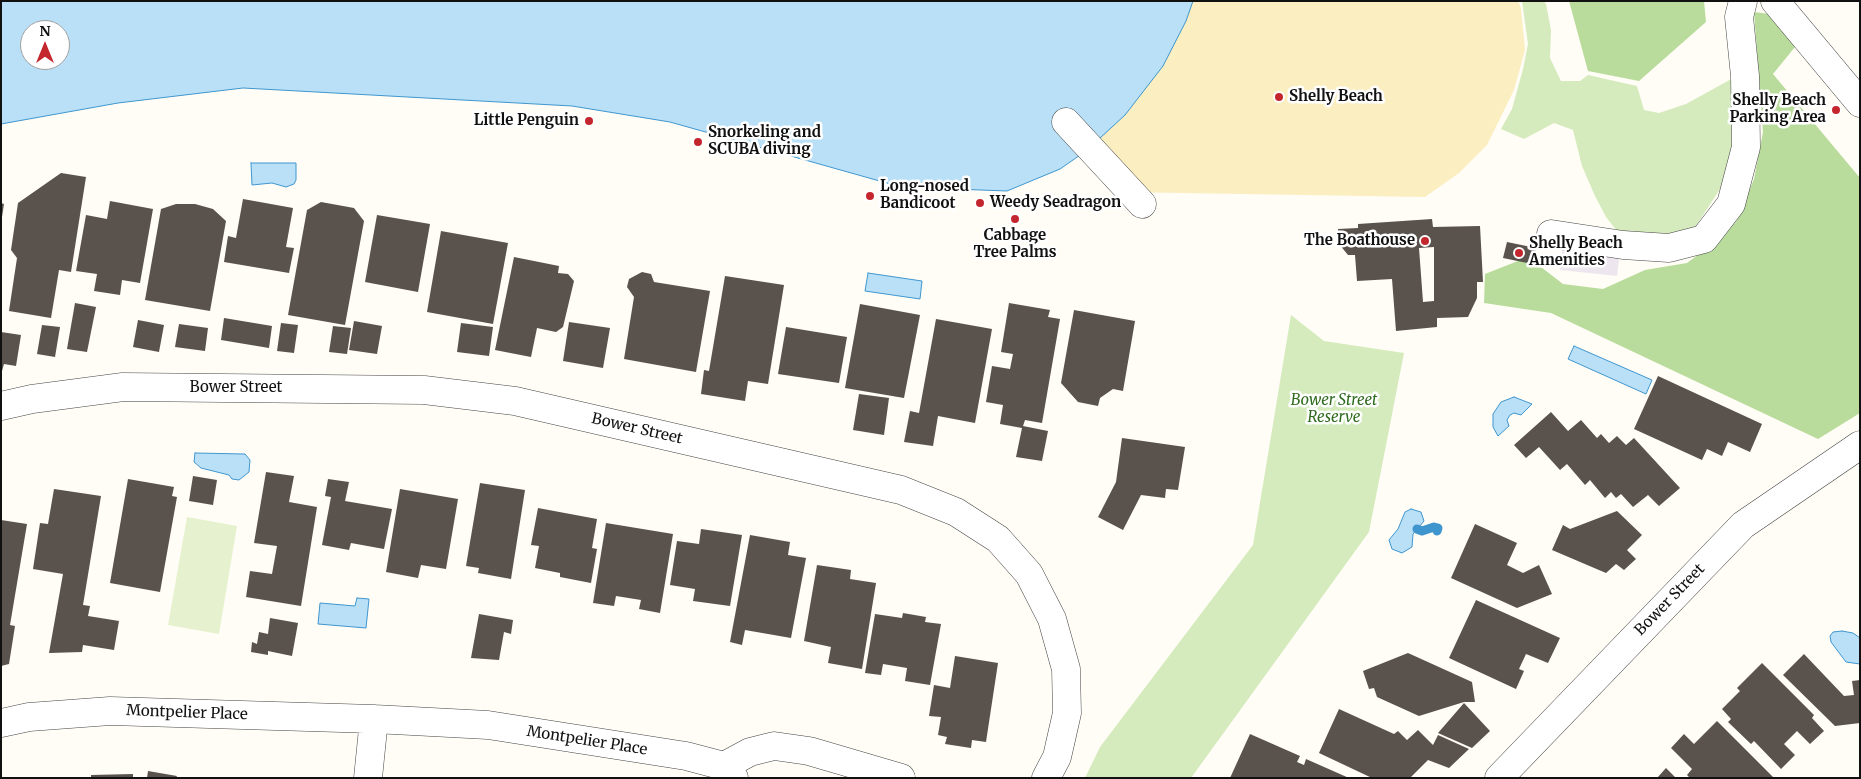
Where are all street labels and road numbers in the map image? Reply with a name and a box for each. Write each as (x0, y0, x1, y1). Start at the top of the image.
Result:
street label: Bower Street (190, 379, 282, 397)
street label: Bower Street (590, 410, 684, 448)
street label: Bower Street (1631, 560, 1709, 640)
street label: Montpelier Place (126, 702, 248, 724)
street label: Montpelier Place (525, 723, 649, 759)

